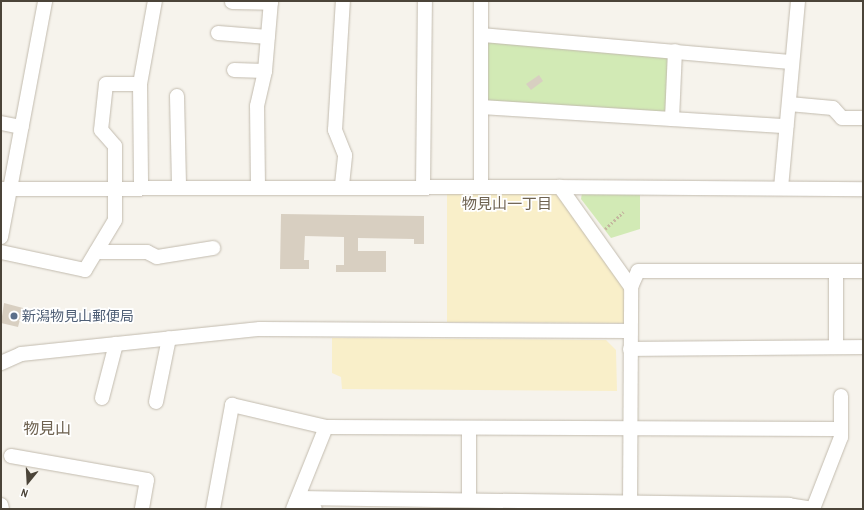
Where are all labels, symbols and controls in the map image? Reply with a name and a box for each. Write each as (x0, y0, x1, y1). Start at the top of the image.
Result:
district label: 物見山一丁目 (462, 195, 552, 213)
place label: 新潟物見山郵便局 (22, 308, 134, 324)
marker: 新潟物見山郵便局 (9, 311, 19, 321)
district label: 物見山 (23, 418, 71, 438)
north arrow (8, 462, 48, 502)
text: N (19, 486, 30, 501)

